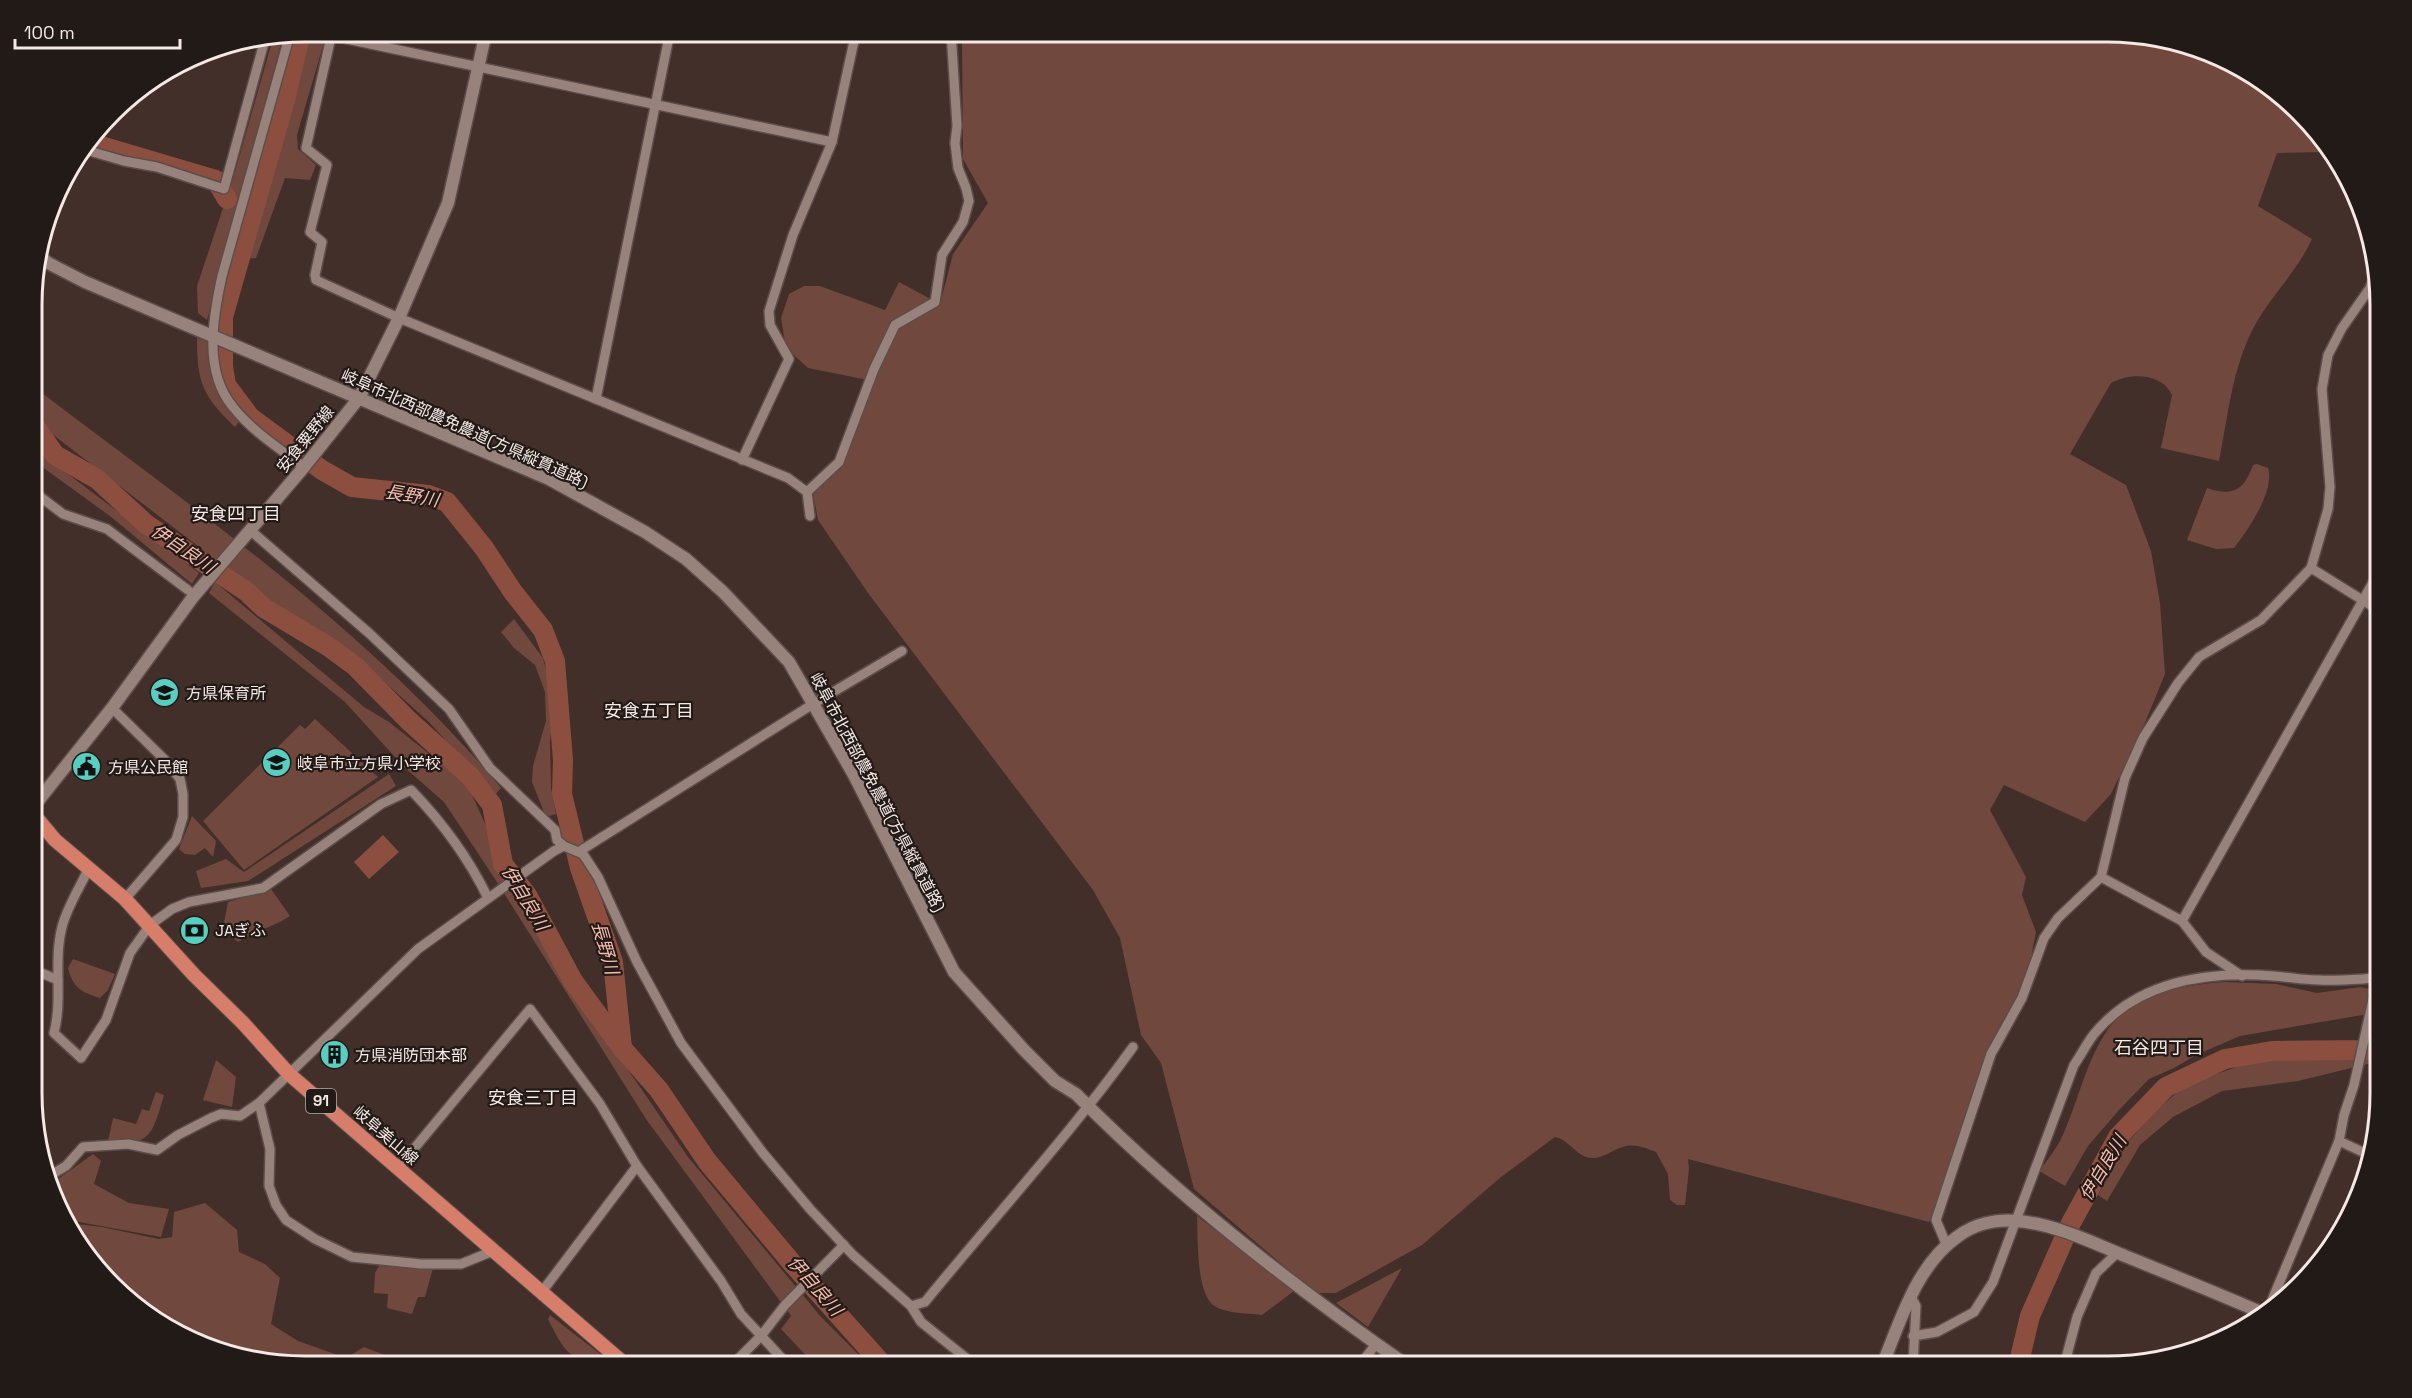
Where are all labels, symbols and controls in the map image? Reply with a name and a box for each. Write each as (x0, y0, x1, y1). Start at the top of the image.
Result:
scale bar (15, 12, 180, 50)
text: 100 m (24, 21, 75, 44)
street label: 岐阜市北西部農免農道(方県縦貫道路) (338, 364, 592, 493)
street label: 安食粟野線 (272, 402, 339, 477)
water label: 長野川 (384, 479, 443, 512)
district label: 安食四丁目 (191, 502, 281, 525)
water label: 伊自良川 (147, 519, 221, 579)
street label: 岐阜市北西部農免農道(方県縦貫道路) (805, 669, 950, 916)
school or university icon: 方県保育所 (149, 677, 181, 709)
place label: 方県保育所 (186, 683, 266, 704)
district label: 安食五丁目 (604, 699, 694, 722)
school or university icon: 岐阜市立方県小学校 (260, 747, 292, 779)
public building icon: 方県公民館 (71, 751, 103, 783)
place label: 岐阜市立方県小学校 (297, 753, 441, 774)
place label: 方県公民館 (108, 757, 188, 778)
water label: 伊自良川 (497, 861, 555, 936)
bank icon: JAぎふ (178, 914, 210, 946)
water label: 長野川 (587, 919, 625, 979)
place label: JAぎふ (215, 920, 266, 941)
district label: 石谷四丁目 (2114, 1036, 2204, 1059)
building icon: 方県消防団本部 (318, 1039, 350, 1071)
place label: 方県消防団本部 (355, 1045, 467, 1066)
district label: 安食三丁目 (488, 1086, 578, 1109)
road number: 91 (306, 1089, 336, 1113)
street label: 岐阜美山線 (349, 1101, 423, 1170)
water label: 伊自良川 (2074, 1129, 2132, 1205)
water label: 伊自良川 (783, 1251, 849, 1322)

